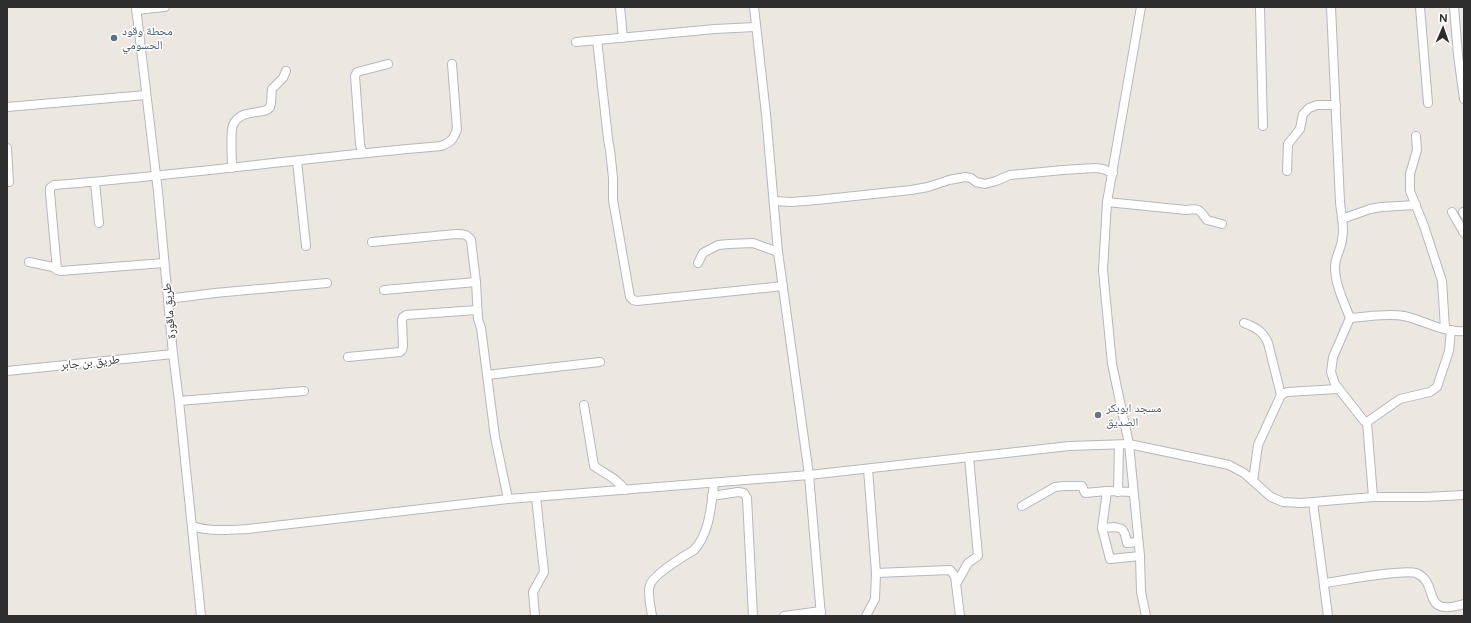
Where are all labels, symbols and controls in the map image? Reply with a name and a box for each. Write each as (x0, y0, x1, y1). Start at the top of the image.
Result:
north arrow (1423, 8, 1463, 48)
text: N (1439, 12, 1448, 25)
place label: محطة وقود الحسومي (122, 24, 173, 55)
marker: محطة وقود الحسومي (109, 33, 119, 43)
street label: طريق ماقورة (160, 282, 179, 340)
street label: طريق بن جابر (59, 352, 121, 373)
place label: مسجد ابوبكر الصديق (1105, 401, 1162, 429)
marker: مسجد ابوبكر الصديق (1093, 410, 1103, 420)

